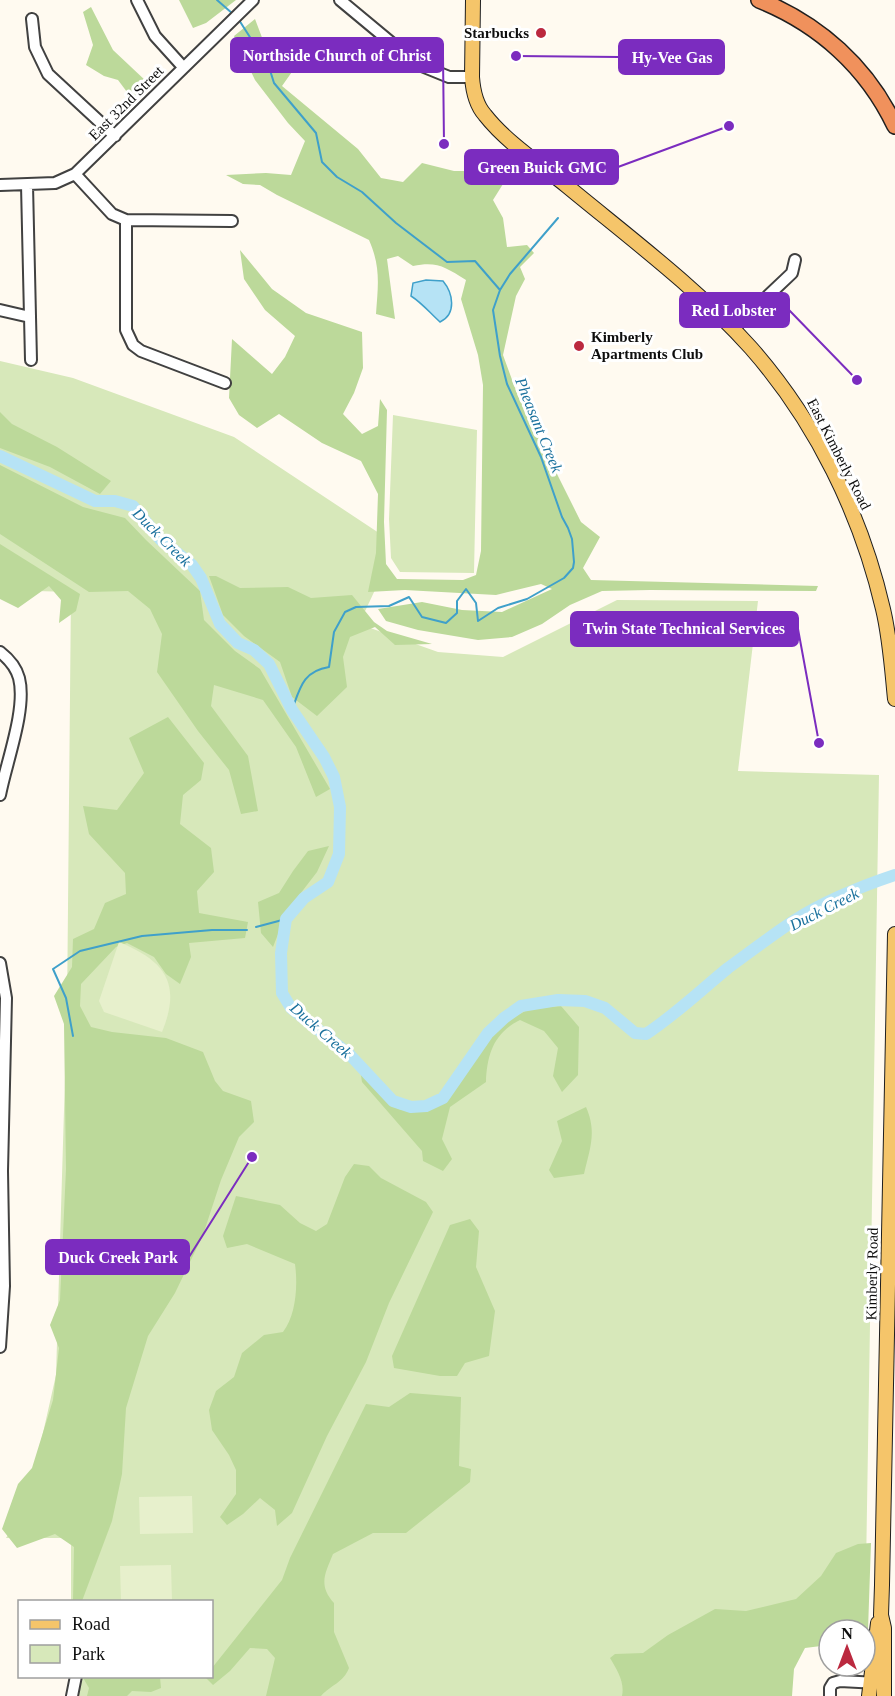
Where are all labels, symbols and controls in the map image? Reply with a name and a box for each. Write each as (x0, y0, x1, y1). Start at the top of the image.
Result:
place label: Starbucks (464, 25, 529, 41)
marker: Starbucks (534, 26, 548, 40)
callout: Northside Church of Christ (231, 38, 443, 72)
callout: Hy-Vee Gas (619, 40, 724, 74)
text: Northside Church of Christ (243, 47, 432, 64)
text: Hy-Vee Gas (632, 49, 712, 67)
street label: East 32nd Street (86, 62, 167, 143)
callout: Green Buick GMC (465, 150, 618, 184)
text: Green Buick GMC (477, 159, 607, 176)
callout: Red Lobster (680, 293, 789, 327)
text: Red Lobster (692, 302, 776, 319)
place label: Kimberly Apartments Club (591, 329, 703, 362)
marker: Kimberly Apartments Club (572, 339, 586, 353)
water label: Pheasant Creek (512, 374, 566, 476)
street label: East Kimberly Road (804, 396, 874, 513)
water label: Duck Creek (129, 504, 195, 570)
callout: Twin State Technical Services (571, 612, 798, 646)
text: Twin State Technical Services (583, 620, 785, 637)
water label: Duck Creek (786, 884, 862, 934)
water label: Duck Creek (286, 998, 356, 1062)
street label: Kimberly Road (863, 1227, 881, 1321)
callout: Duck Creek Park (46, 1240, 189, 1274)
text: Duck Creek Park (58, 1249, 178, 1266)
legend (18, 1600, 213, 1678)
text: Road (72, 1614, 110, 1634)
north arrow (817, 1618, 877, 1678)
text: N (841, 1625, 853, 1642)
text: Park (72, 1644, 105, 1664)

